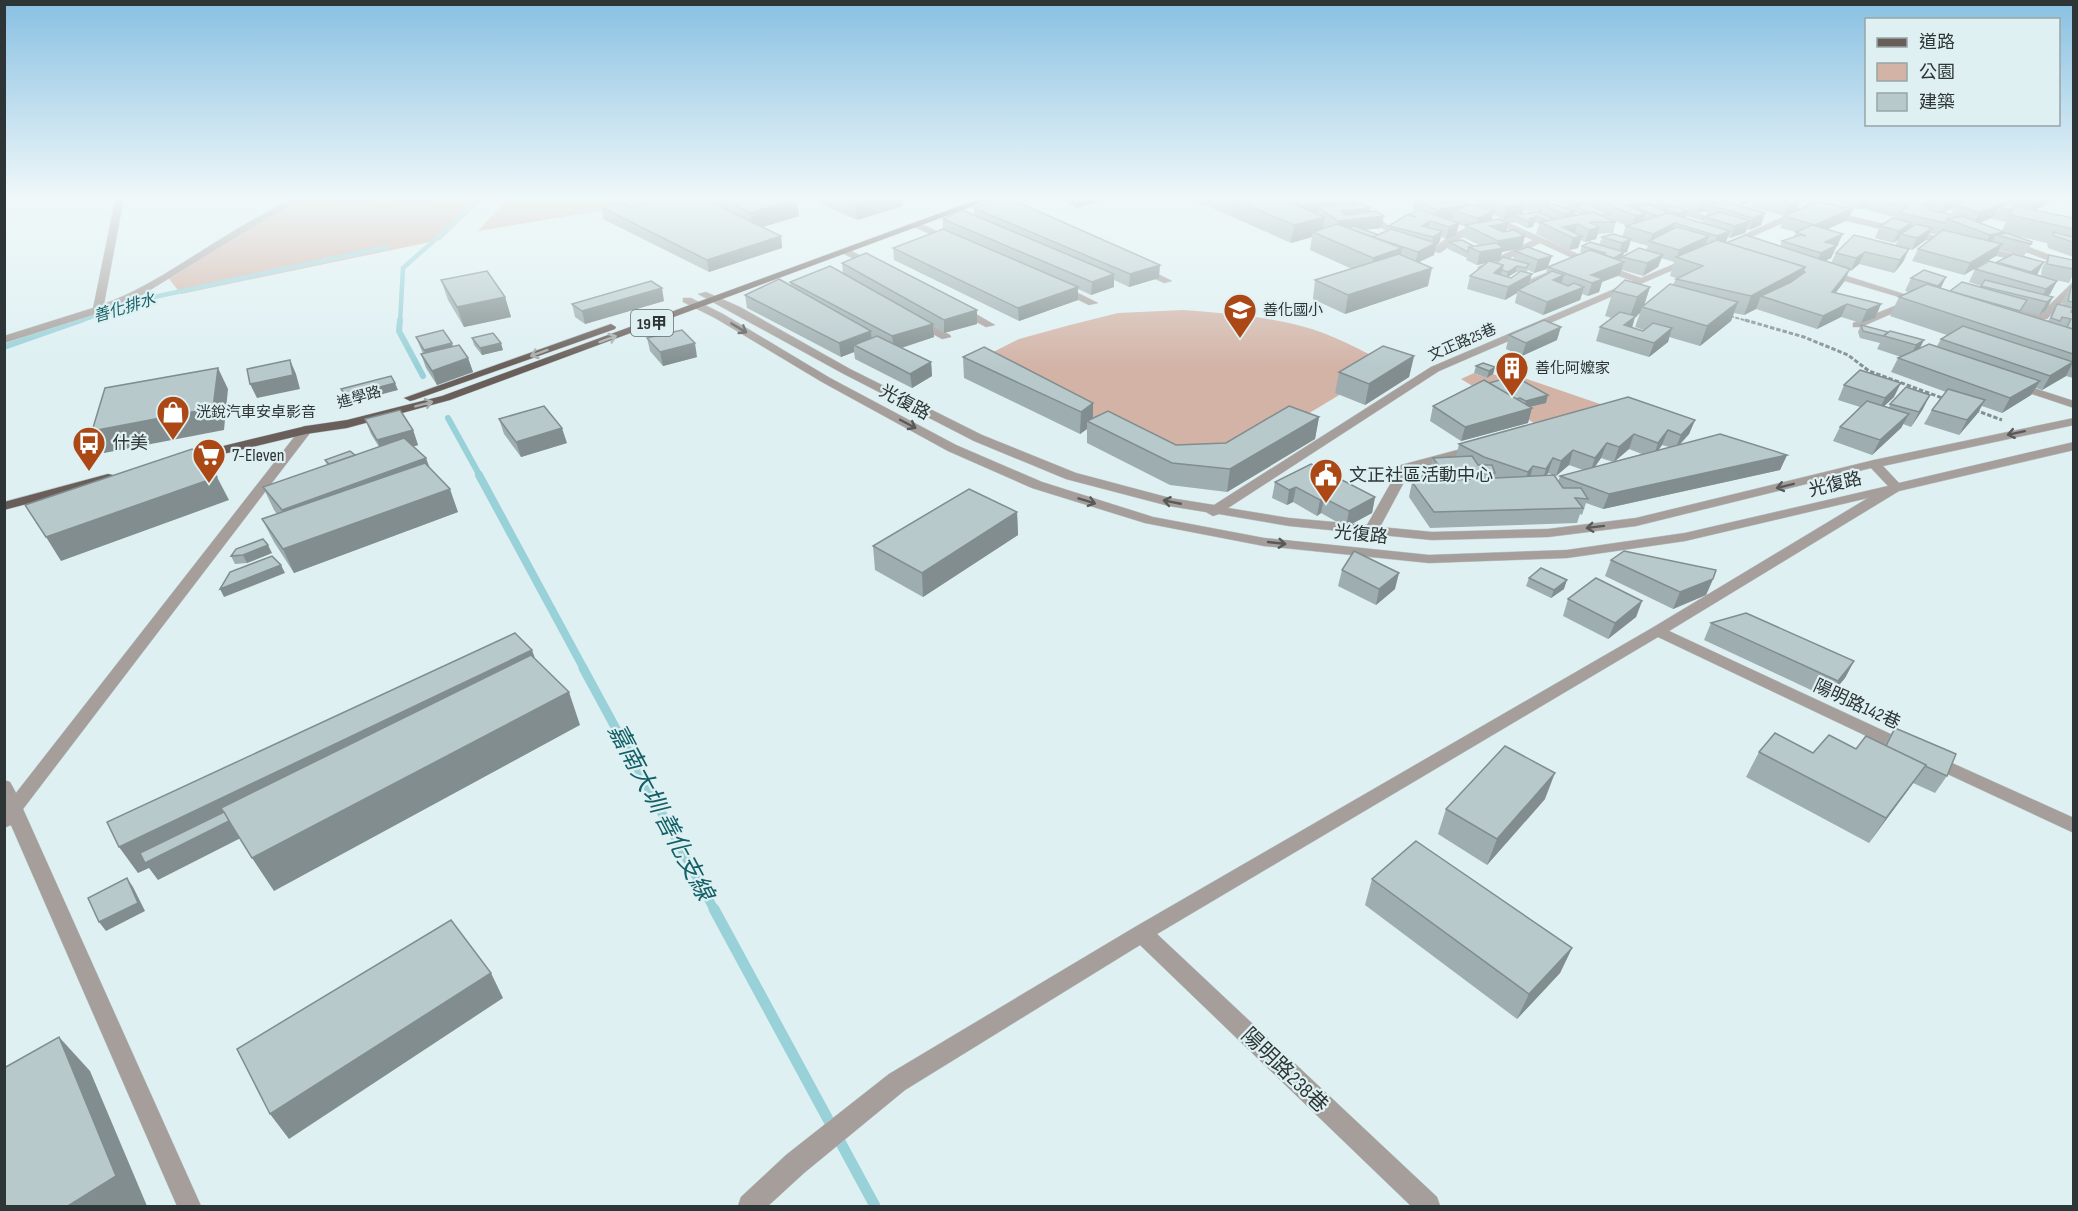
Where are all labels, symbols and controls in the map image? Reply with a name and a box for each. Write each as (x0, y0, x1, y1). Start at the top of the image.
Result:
legend (1865, 18, 2060, 126)
text: 道路 (1919, 32, 1955, 53)
text: 公園 (1919, 62, 1955, 83)
text: 建築 (1919, 92, 1955, 113)
water label: 善化排水 (91, 290, 159, 327)
school or university icon: 善化國小 (1222, 292, 1258, 339)
place label: 善化國小 (1263, 301, 1323, 320)
road number: 19甲 (631, 310, 673, 336)
street label: 文正路25巷 (1425, 320, 1499, 365)
one-way arrow (730, 321, 747, 334)
one-way arrow (598, 333, 617, 344)
one-way arrow (530, 348, 549, 359)
building icon: 善化阿嬤家 (1494, 350, 1530, 397)
place label: 善化阿嬤家 (1535, 359, 1610, 378)
street label: 光復路 (876, 380, 934, 424)
street label: 進學路 (335, 382, 383, 413)
shop icon: 洸銳汽車安卓影音 (155, 394, 191, 441)
one-way arrow (414, 398, 433, 410)
place label: 洸銳汽車安卓影音 (196, 403, 316, 422)
one-way arrow (899, 418, 916, 430)
bus stop icon: 什美 (71, 425, 107, 472)
one-way arrow (2007, 427, 2026, 439)
place label: 什美 (112, 433, 148, 454)
supermarket icon: 7-Eleven (191, 437, 227, 484)
place label: 7-Eleven (232, 445, 285, 466)
public building icon: 文正社區活動中心 (1308, 457, 1344, 504)
place label: 文正社區活動中心 (1349, 465, 1493, 486)
street label: 光復路 (1806, 468, 1864, 501)
one-way arrow (1776, 480, 1795, 492)
one-way arrow (1077, 496, 1096, 507)
one-way arrow (1162, 496, 1182, 507)
street label: 光復路 (1333, 521, 1389, 548)
one-way arrow (1585, 522, 1605, 533)
one-way arrow (1266, 538, 1286, 549)
street label: 陽明路142巷 (1810, 675, 1904, 734)
water label: 嘉南大圳 善化支線 (602, 719, 721, 908)
street label: 陽明路238巷 (1236, 1023, 1333, 1118)

